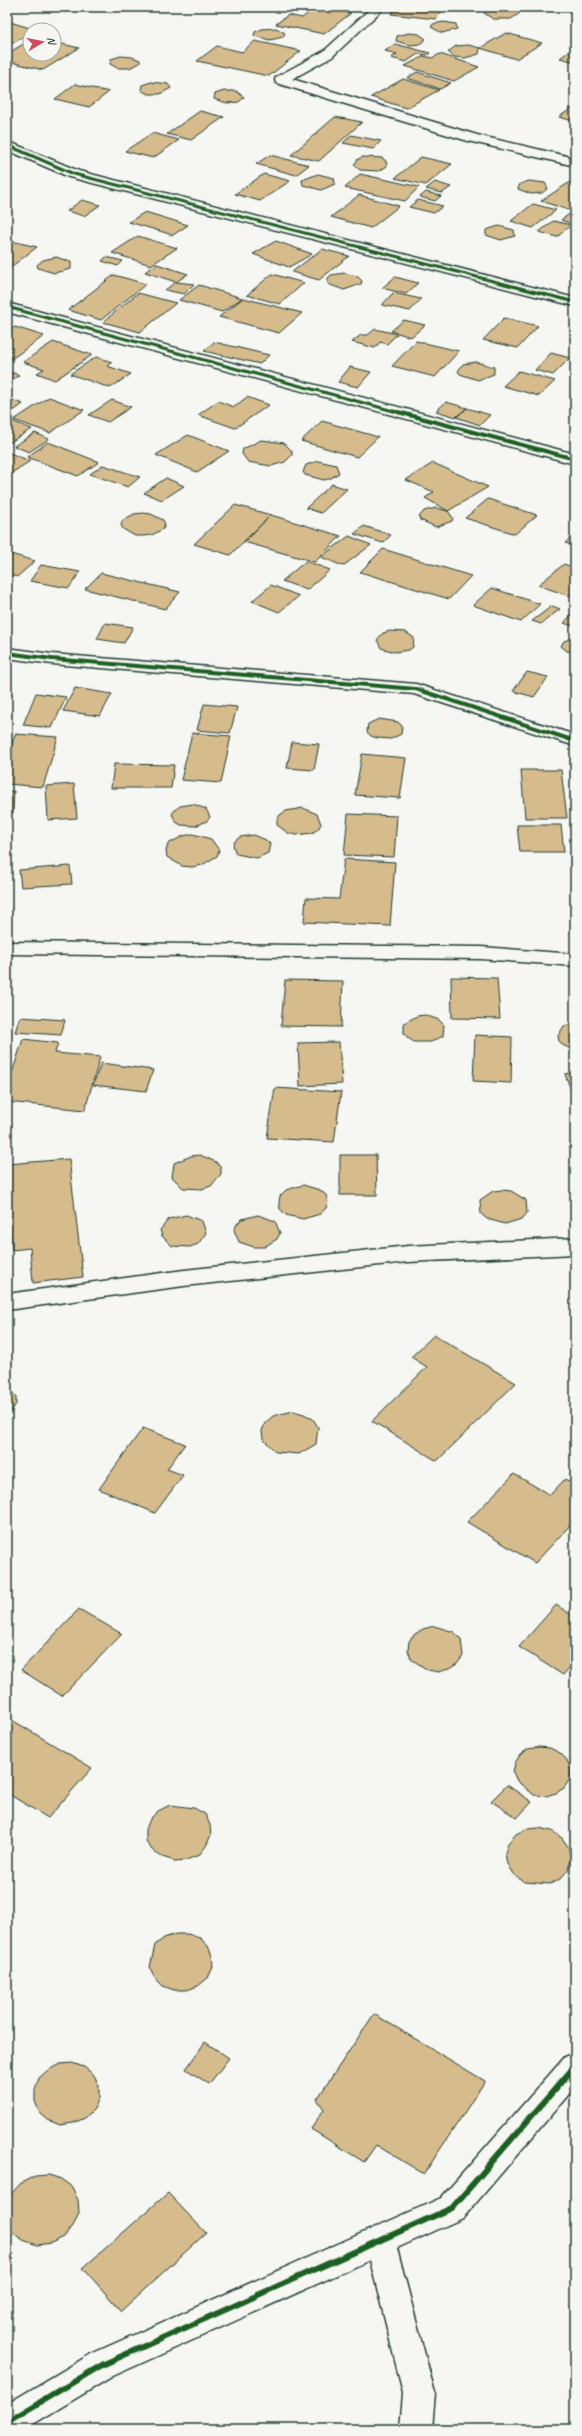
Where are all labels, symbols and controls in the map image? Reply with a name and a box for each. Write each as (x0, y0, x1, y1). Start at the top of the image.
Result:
north arrow (22, 22, 62, 62)
text: N (44, 36, 60, 47)

